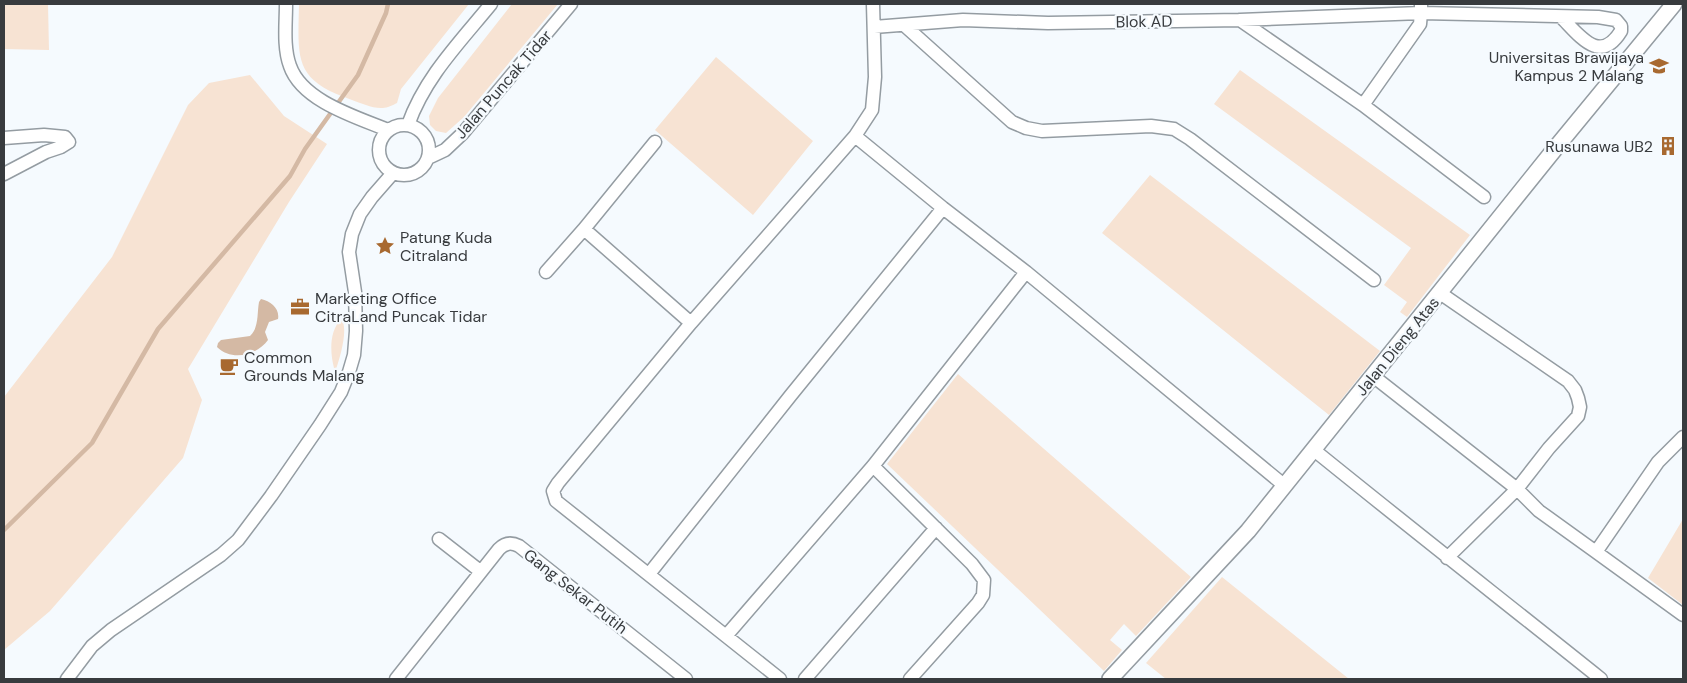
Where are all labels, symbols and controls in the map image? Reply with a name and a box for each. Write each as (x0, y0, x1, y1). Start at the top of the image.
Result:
street label: Blok AD (1116, 11, 1173, 32)
street label: Jalan Puncak Tidar (450, 25, 557, 143)
place label: Universitas Brawijaya Kampus 2 Malang (1489, 47, 1644, 86)
school or university icon: Universitas Brawijaya Kampus 2 Malang (1648, 55, 1670, 77)
building icon: Rusunawa UB2 (1657, 135, 1679, 157)
place label: Rusunawa UB2 (1545, 136, 1653, 157)
place label: Patung Kuda Citraland (400, 227, 492, 266)
place icon: Patung Kuda Citraland (374, 235, 396, 257)
place label: Marketing Office CitraLand Puncak Tidar (315, 288, 487, 327)
street label: Jalan Dieng Atas (1351, 292, 1444, 400)
office icon: Marketing Office CitraLand Puncak Tidar (289, 296, 311, 318)
place label: Common Grounds Malang (244, 347, 365, 386)
cafe icon: Common Grounds Malang (218, 355, 240, 377)
street label: Gang Sekar Putih (519, 544, 632, 639)

